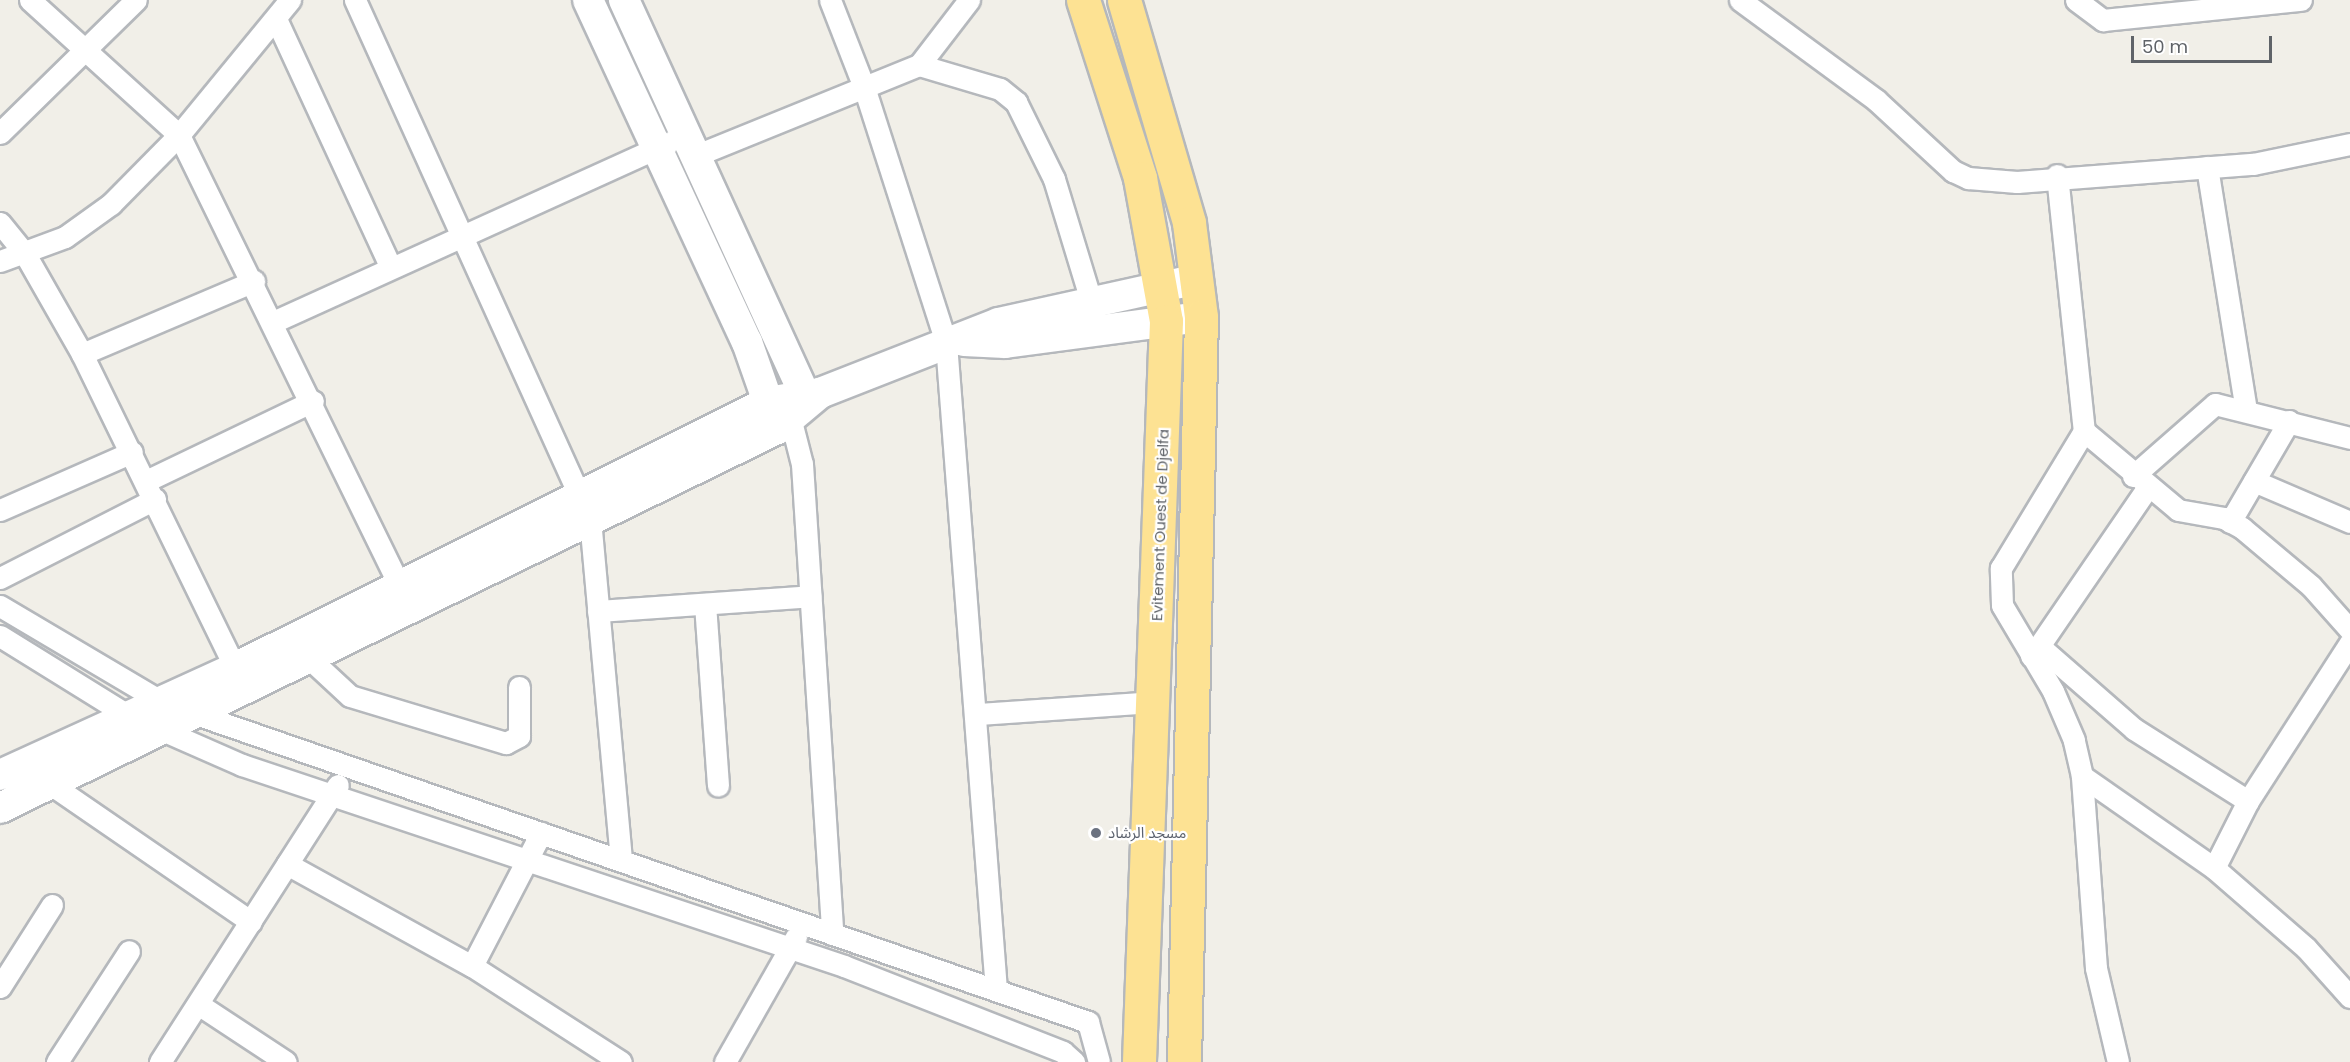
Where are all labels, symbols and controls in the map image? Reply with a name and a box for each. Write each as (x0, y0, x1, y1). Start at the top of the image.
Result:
scale bar (2134, 24, 2275, 62)
text: 50 m (2142, 34, 2188, 59)
street label: Evitement Ouest de Djelfa (1148, 429, 1172, 621)
place label: مسجد الرشاد (1108, 824, 1186, 842)
marker: مسجد الرشاد (1089, 826, 1103, 840)

